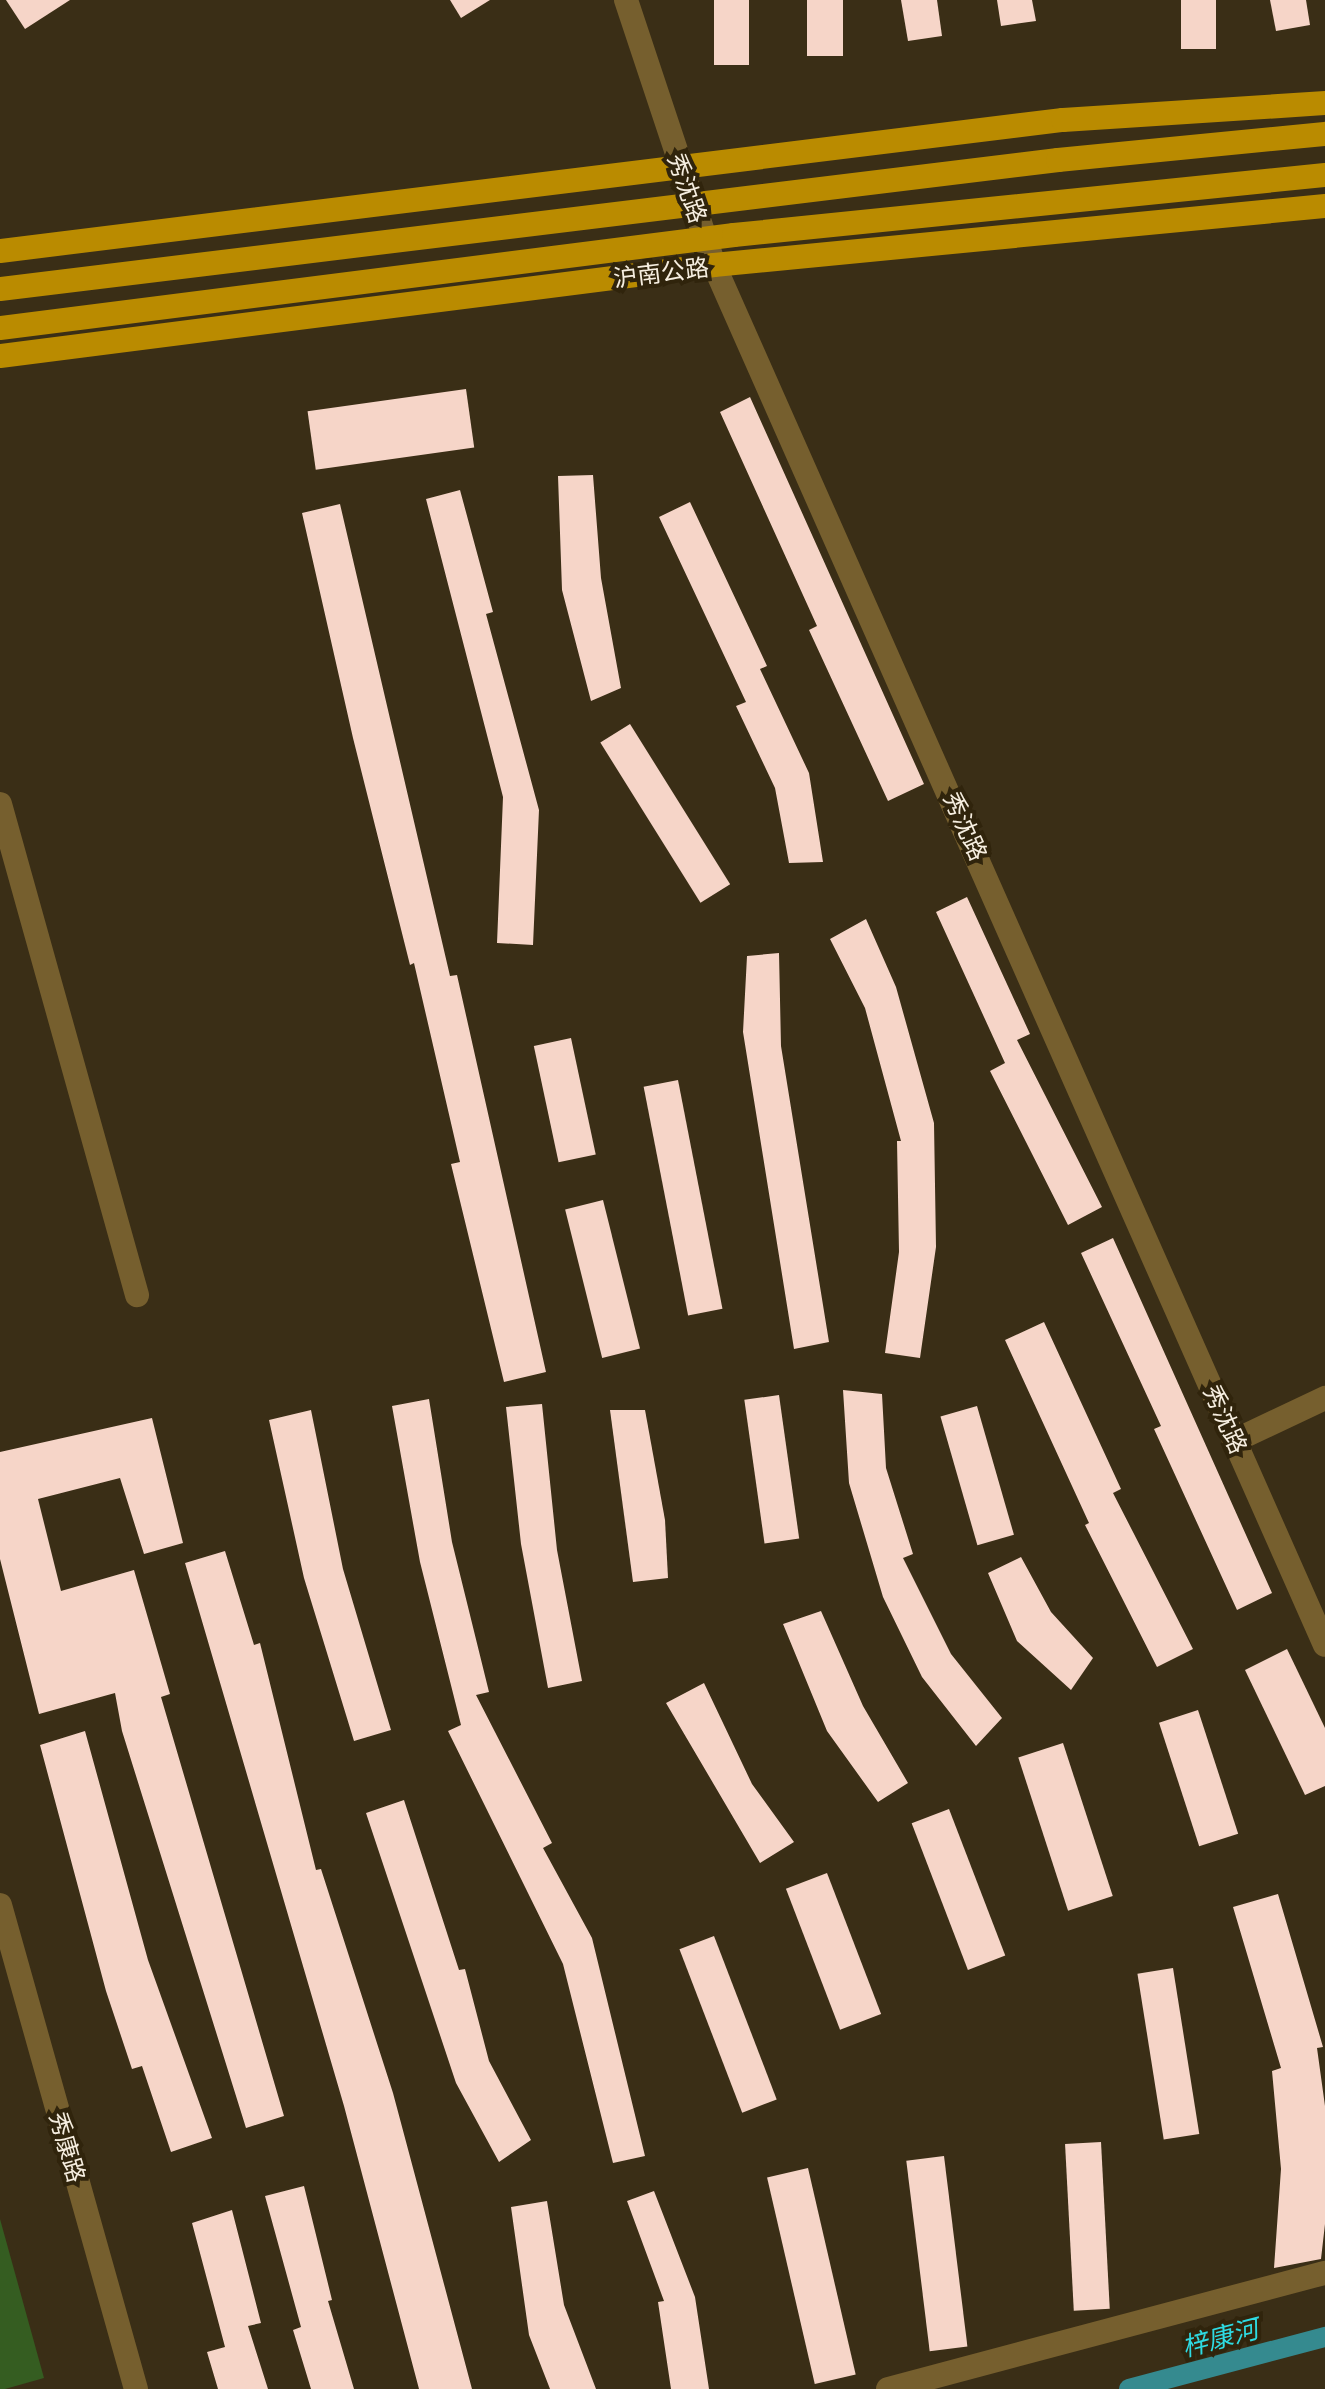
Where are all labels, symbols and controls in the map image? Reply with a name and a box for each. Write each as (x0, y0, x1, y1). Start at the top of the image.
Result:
street label: 秀沈路 (663, 149, 713, 227)
street label: 沪南公路 (612, 252, 710, 292)
street label: 秀沈路 (938, 787, 994, 865)
street label: 秀沈路 (1198, 1380, 1254, 1458)
street label: 秀康路 (44, 2108, 92, 2186)
water label: 梓康河 (1178, 2313, 1262, 2363)

